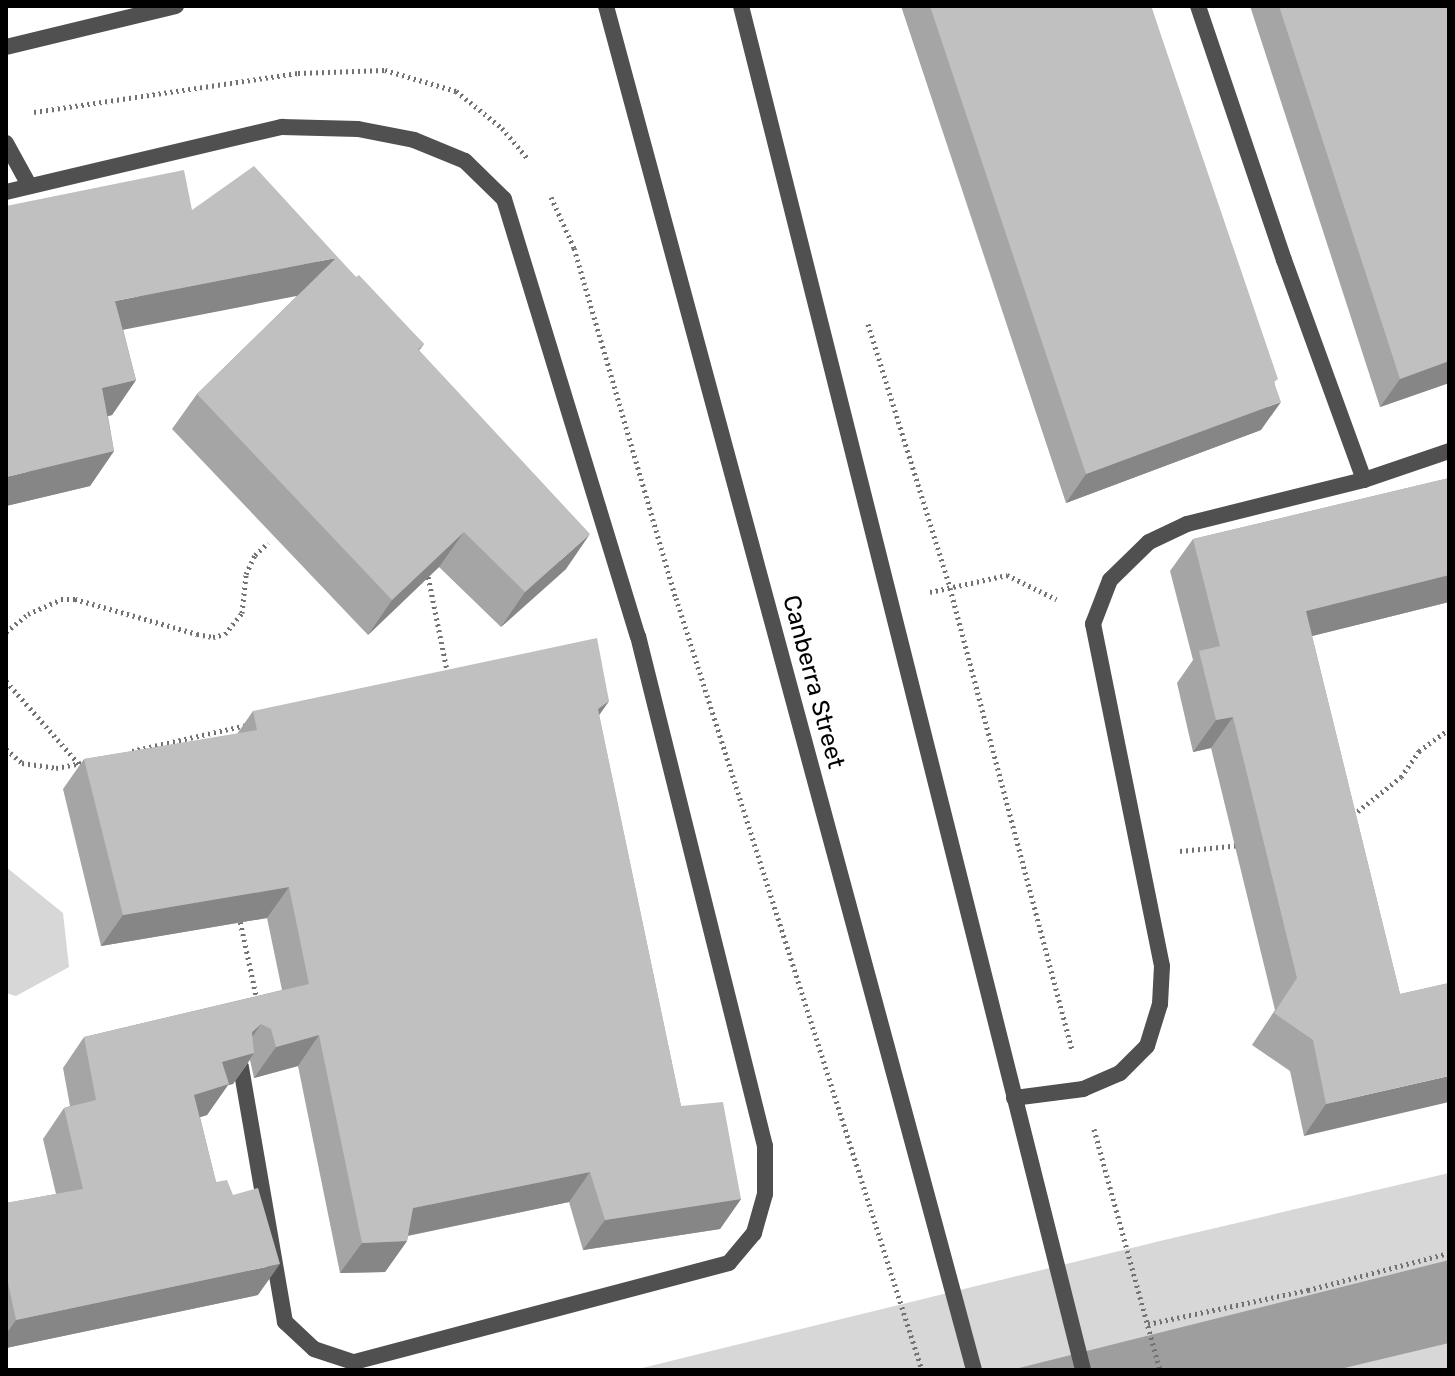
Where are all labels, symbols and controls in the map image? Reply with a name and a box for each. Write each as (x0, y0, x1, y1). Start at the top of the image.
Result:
street label: Canberra Street (776, 592, 850, 772)

